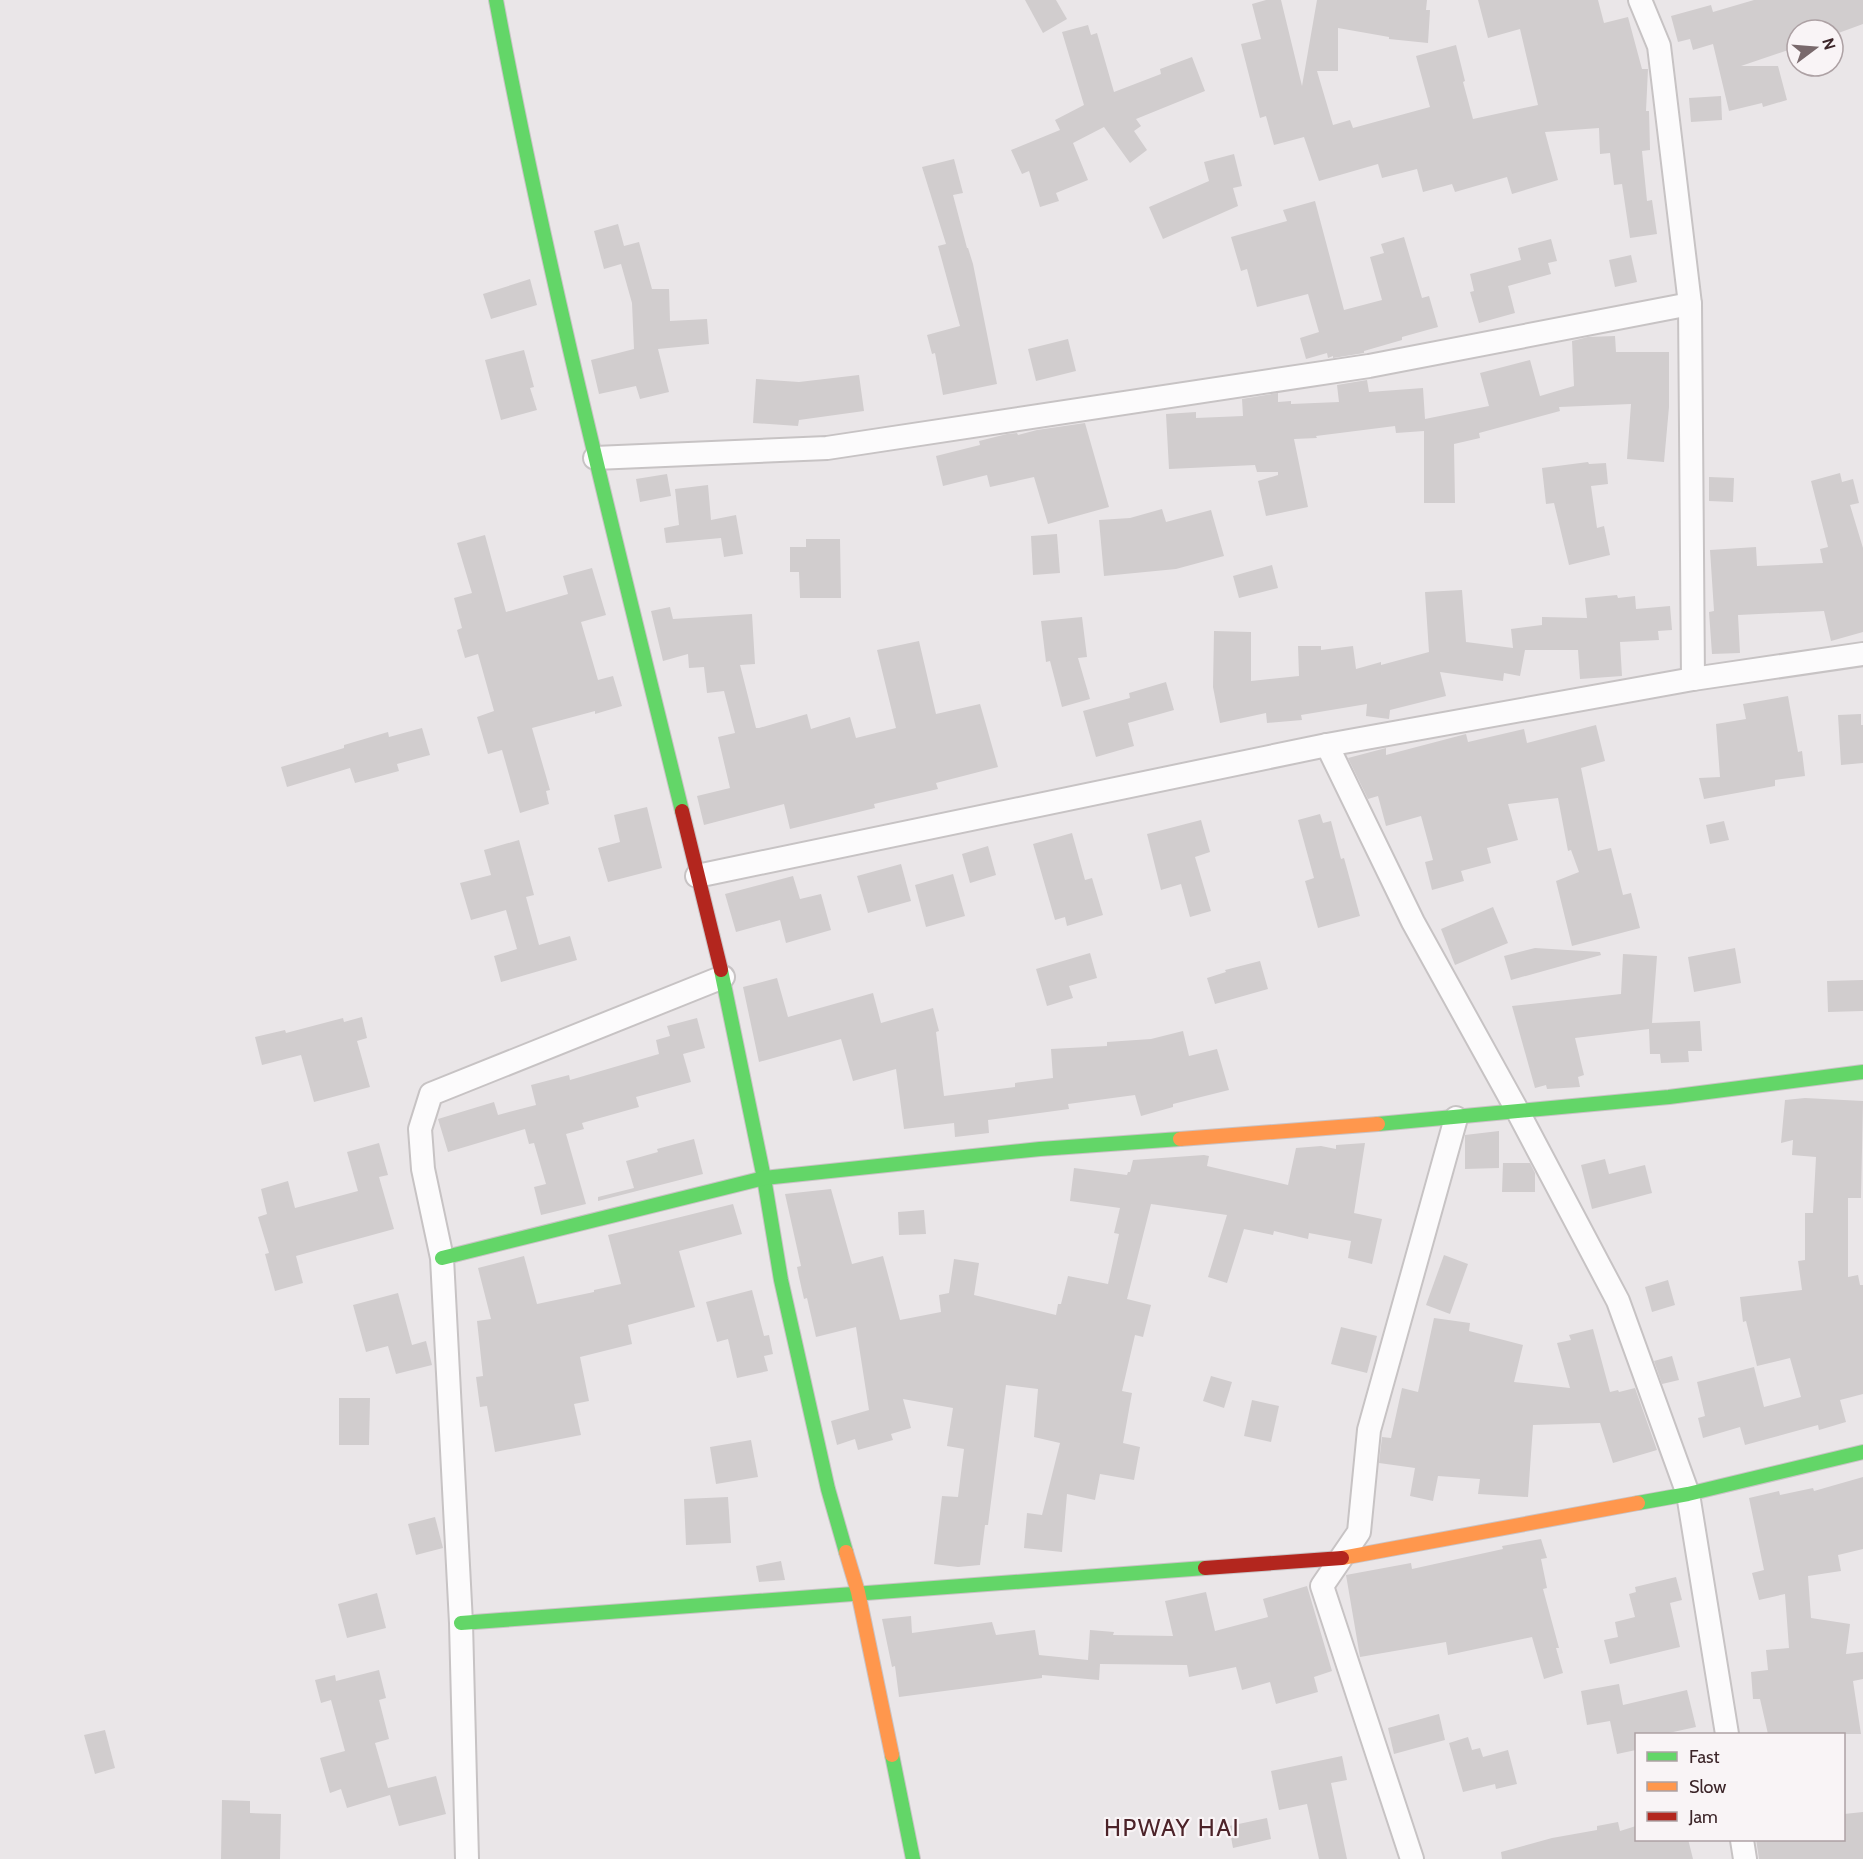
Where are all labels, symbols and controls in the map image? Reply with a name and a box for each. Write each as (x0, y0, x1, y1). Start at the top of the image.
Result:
north arrow (1785, 18, 1845, 78)
text: N (1818, 36, 1840, 52)
legend (1635, 1733, 1845, 1841)
text: Fast (1689, 1746, 1720, 1768)
text: Slow (1689, 1776, 1726, 1798)
text: Jam (1688, 1806, 1718, 1828)
district label: HPWAY HAI (1104, 1813, 1240, 1842)

